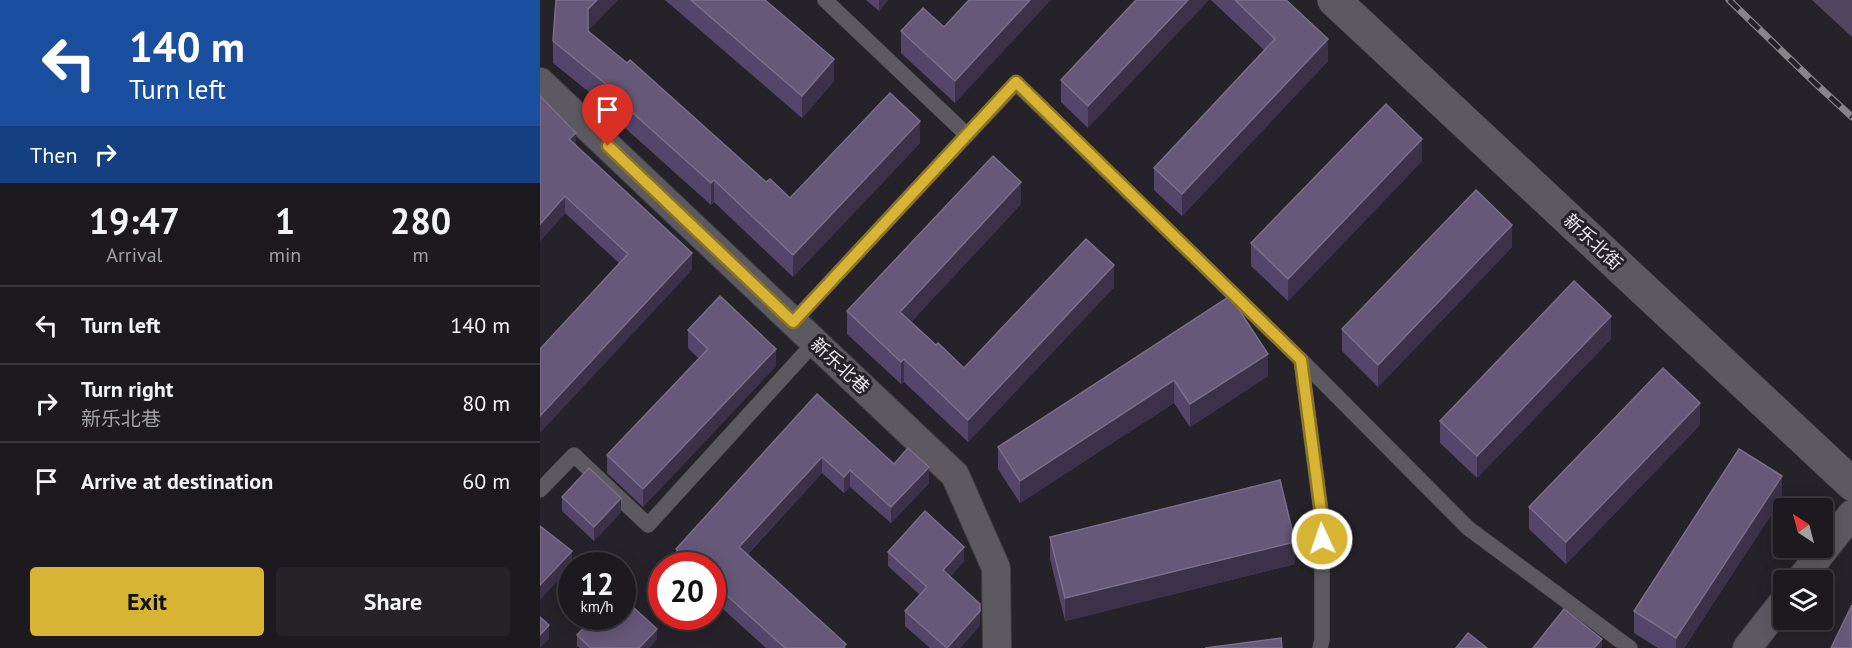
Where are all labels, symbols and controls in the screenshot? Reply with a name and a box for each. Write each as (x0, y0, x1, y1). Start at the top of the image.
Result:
text: 140 m (129, 19, 245, 74)
icon: left (30, 24, 108, 102)
text: Turn left (129, 72, 226, 106)
pin (582, 84, 633, 146)
icon: arrive (591, 93, 624, 126)
icon: right (89, 138, 122, 171)
text: Then (30, 141, 77, 169)
text: 19:47 (89, 197, 180, 244)
text: 1 (275, 197, 295, 244)
text: 280 (390, 197, 451, 244)
street label: 新乐北街 (1559, 209, 1628, 275)
text: Arrival (106, 242, 162, 268)
text: min (269, 242, 301, 268)
text: m (413, 242, 429, 268)
icon: left (30, 309, 63, 342)
text: Turn left (81, 311, 161, 339)
text: 140 m (450, 311, 510, 339)
street label: 新乐北巷 (806, 333, 875, 399)
text: Turn right (81, 375, 173, 403)
icon: right (30, 387, 63, 420)
text: 80 m (462, 389, 510, 417)
text: 新乐北巷 (81, 406, 161, 432)
icon: arrive (30, 465, 63, 498)
text: Arrive at destination (81, 467, 273, 495)
text: 60 m (462, 467, 510, 495)
north arrow (1773, 498, 1833, 558)
map controls (1773, 498, 1833, 630)
position arrow (1290, 507, 1354, 571)
speed limit sign: 20 (648, 552, 726, 630)
text: 12 (580, 564, 614, 603)
button: Exit (30, 567, 264, 636)
button: Share (276, 567, 510, 636)
button: layers (1773, 570, 1833, 630)
text: km/h (581, 597, 613, 616)

